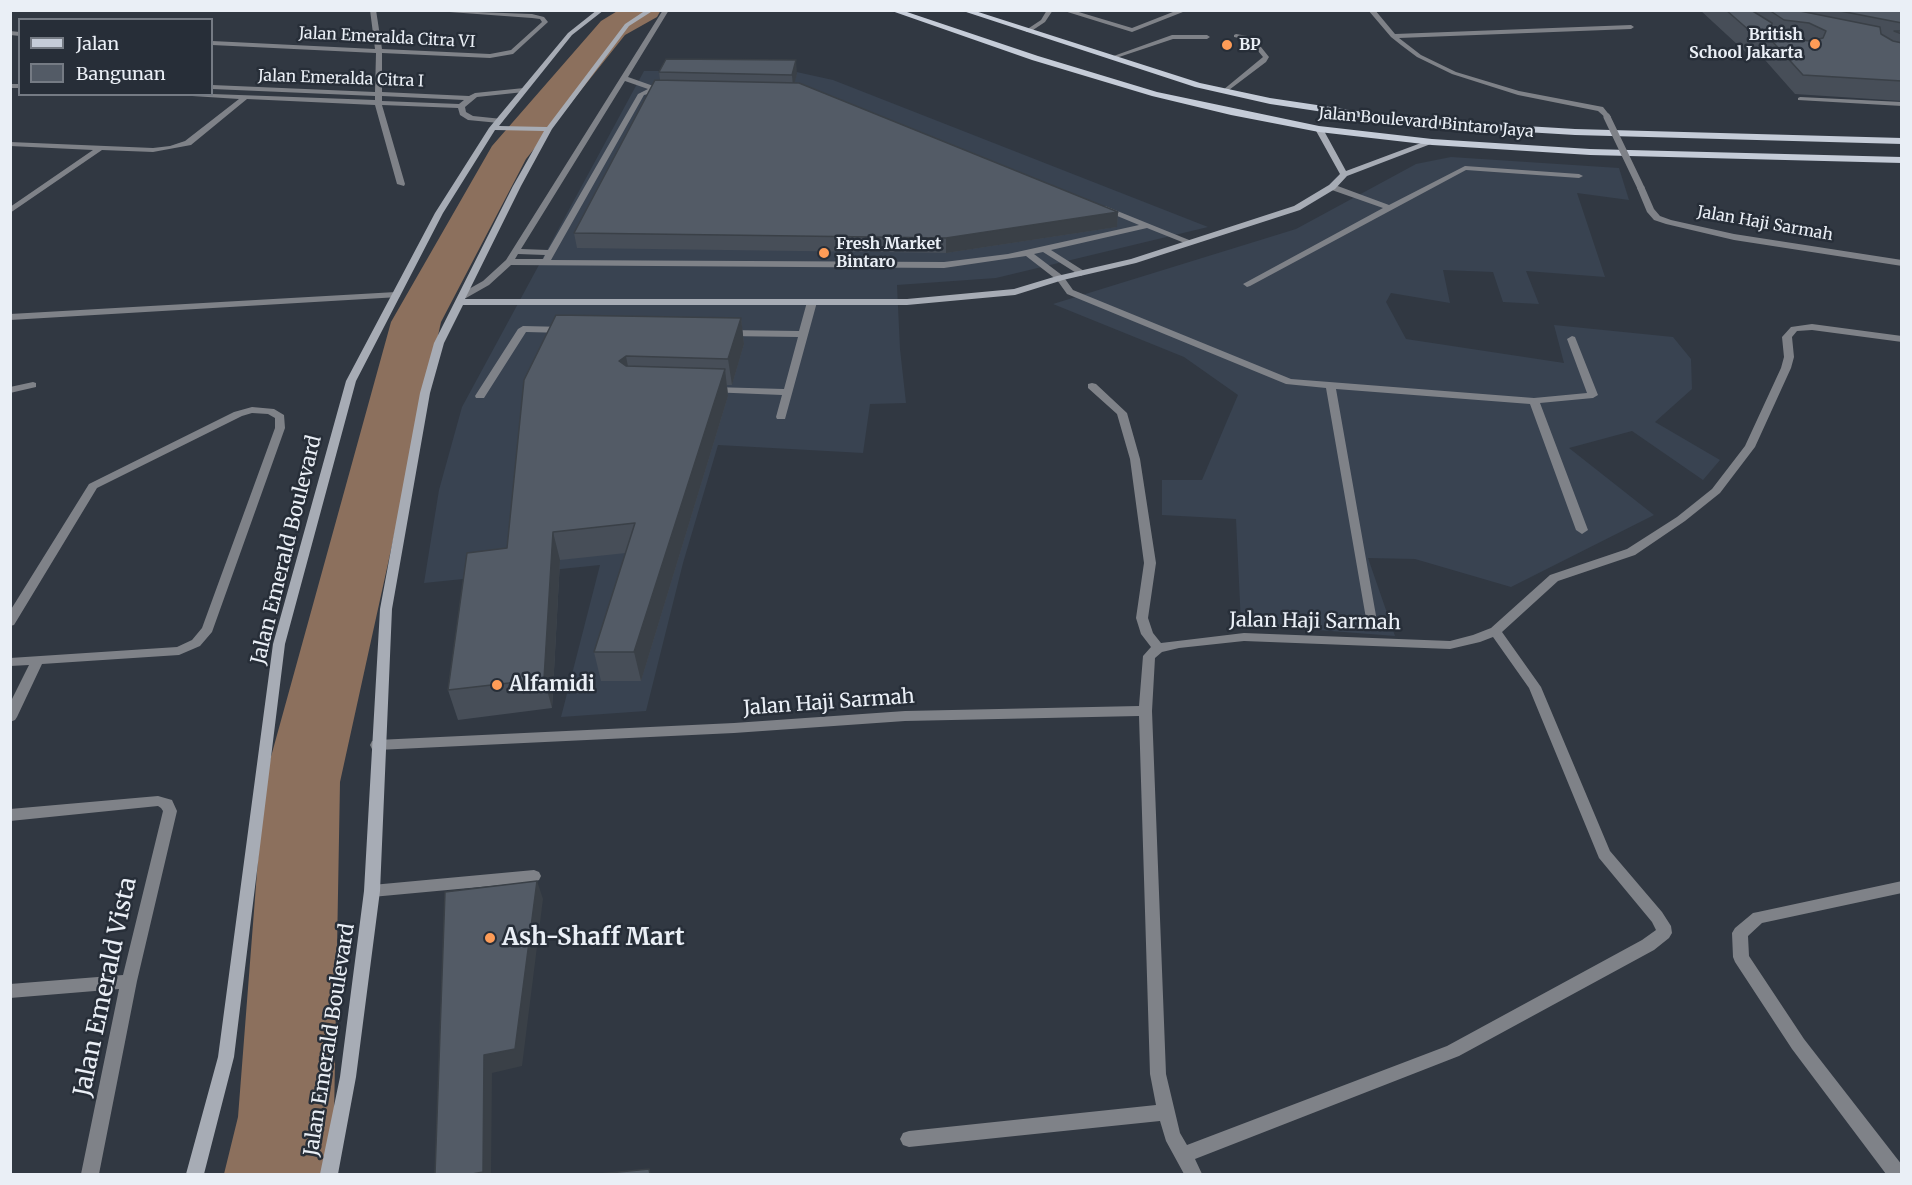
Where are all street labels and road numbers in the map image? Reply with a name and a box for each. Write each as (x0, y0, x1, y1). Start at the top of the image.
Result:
street label: Jalan Emeralda Citra VI (298, 24, 476, 52)
street label: Jalan Emeralda Citra I (258, 67, 424, 91)
street label: Jalan Boulevard Bintaro Jaya (1317, 104, 1535, 142)
street label: Jalan Haji Sarmah (1696, 203, 1834, 245)
street label: Jalan Emerald Boulevard (247, 433, 327, 667)
street label: Jalan Haji Sarmah (1229, 609, 1401, 635)
street label: Jalan Haji Sarmah (743, 685, 915, 721)
street label: Jalan Emerald Vista (69, 875, 143, 1099)
street label: Jalan Emerald Boulevard (300, 922, 360, 1158)

